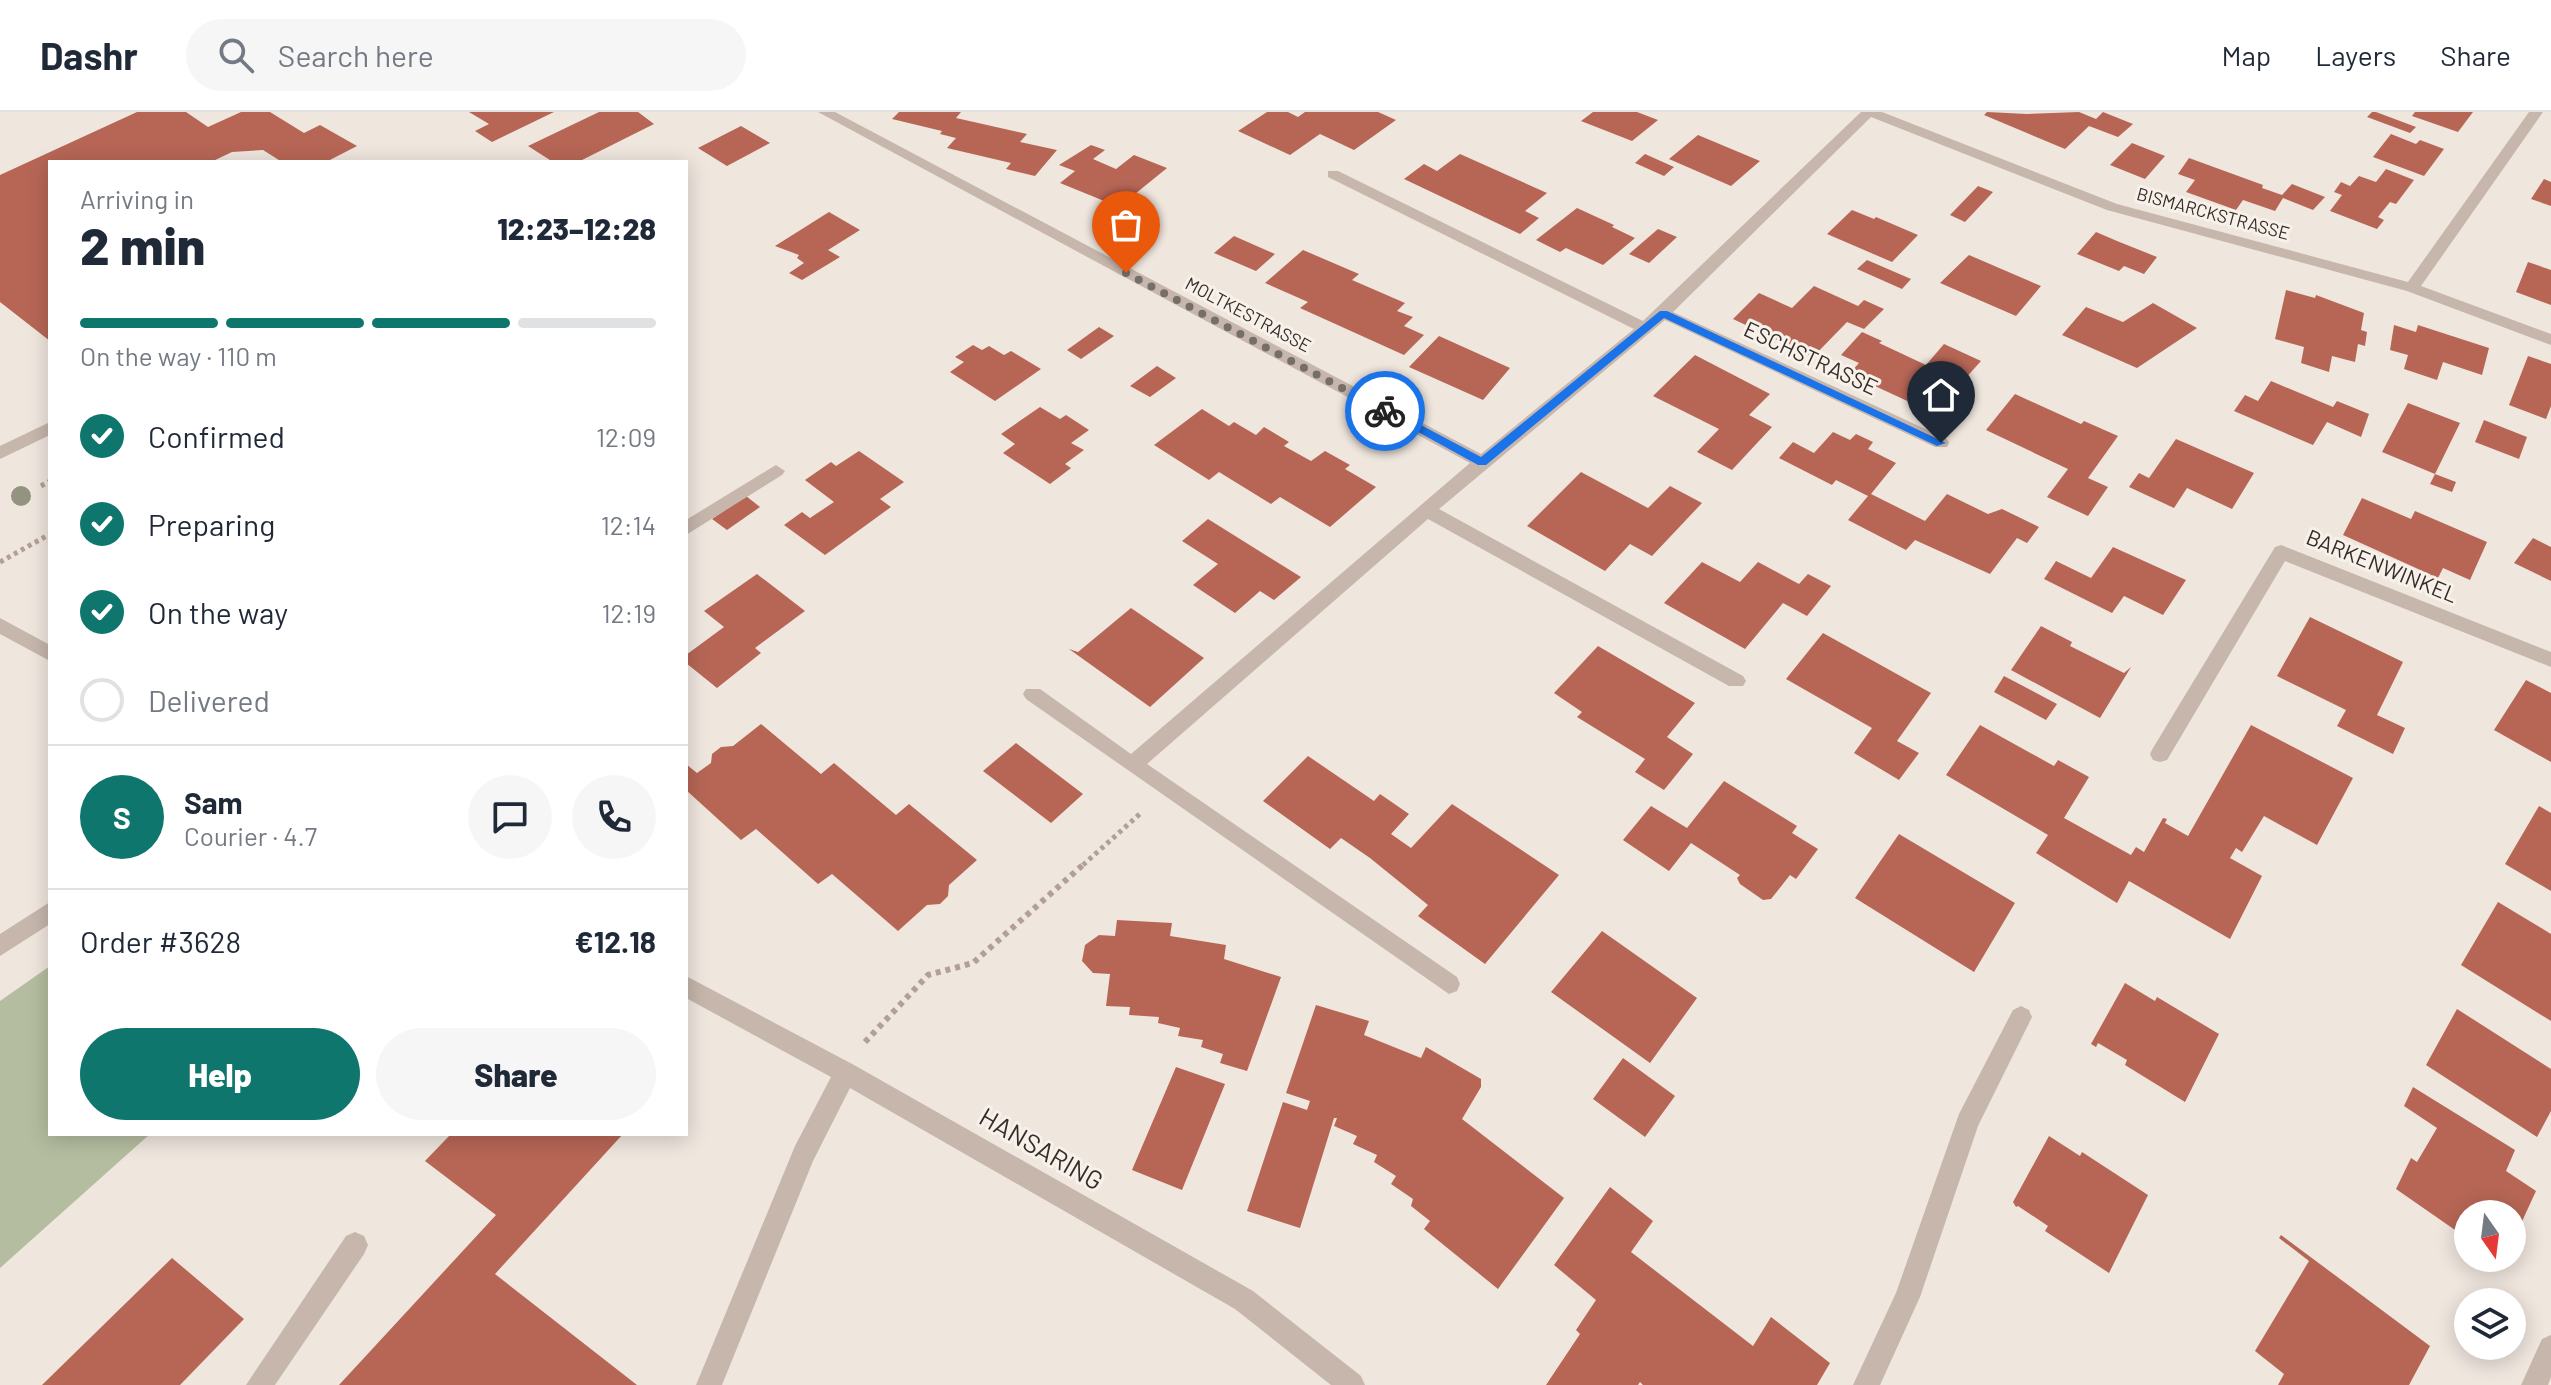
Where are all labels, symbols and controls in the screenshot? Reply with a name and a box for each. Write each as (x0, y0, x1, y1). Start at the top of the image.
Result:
search box (186, 19, 746, 91)
text: Dashr (40, 32, 138, 78)
icon: search (214, 33, 258, 77)
text: Search here (278, 37, 434, 73)
text: Map (2221, 38, 2271, 72)
text: Layers (2315, 38, 2396, 72)
text: Share (2440, 38, 2511, 72)
street label: BISMARCKSTRASSE (2134, 182, 2292, 244)
text: Arriving in (80, 183, 194, 214)
pin (1092, 191, 1160, 273)
icon: bag (1104, 203, 1148, 247)
text: 12:23–12:28 (497, 210, 656, 246)
text: 2 min (80, 213, 205, 275)
street label: MOLTKESTRASSE (1182, 272, 1315, 356)
street label: ESCHSTRASSE (1740, 315, 1882, 399)
text: On the way · 110 m (80, 340, 277, 371)
pin (1907, 361, 1975, 443)
courier (1345, 371, 1425, 451)
icon: home (1919, 373, 1963, 417)
icon: bike (1363, 389, 1407, 433)
icon: check (80, 414, 124, 458)
text: Confirmed (148, 418, 285, 454)
text: 12:09 (596, 421, 656, 452)
icon: check (80, 502, 124, 546)
text: Preparing (148, 506, 275, 542)
text: 12:14 (601, 509, 656, 540)
street label: BARKENWINKEL (2303, 523, 2462, 607)
icon: check (80, 590, 124, 634)
text: On the way (148, 594, 288, 630)
text: 12:19 (602, 597, 656, 628)
text: Delivered (148, 682, 270, 718)
button: chat (468, 775, 552, 859)
button: phone (572, 775, 656, 859)
text: Sam (184, 784, 243, 820)
text: S (113, 799, 131, 835)
text: Courier · 4.7 (184, 820, 317, 851)
text: Order #3628 (80, 923, 241, 959)
text: €12.18 (575, 923, 656, 959)
button: Help (80, 1028, 360, 1120)
button: Share (376, 1028, 656, 1120)
street label: HANSARING (974, 1100, 1109, 1196)
north arrow (2454, 1200, 2526, 1272)
map controls (2454, 1200, 2526, 1360)
button: layers (2454, 1288, 2526, 1360)

